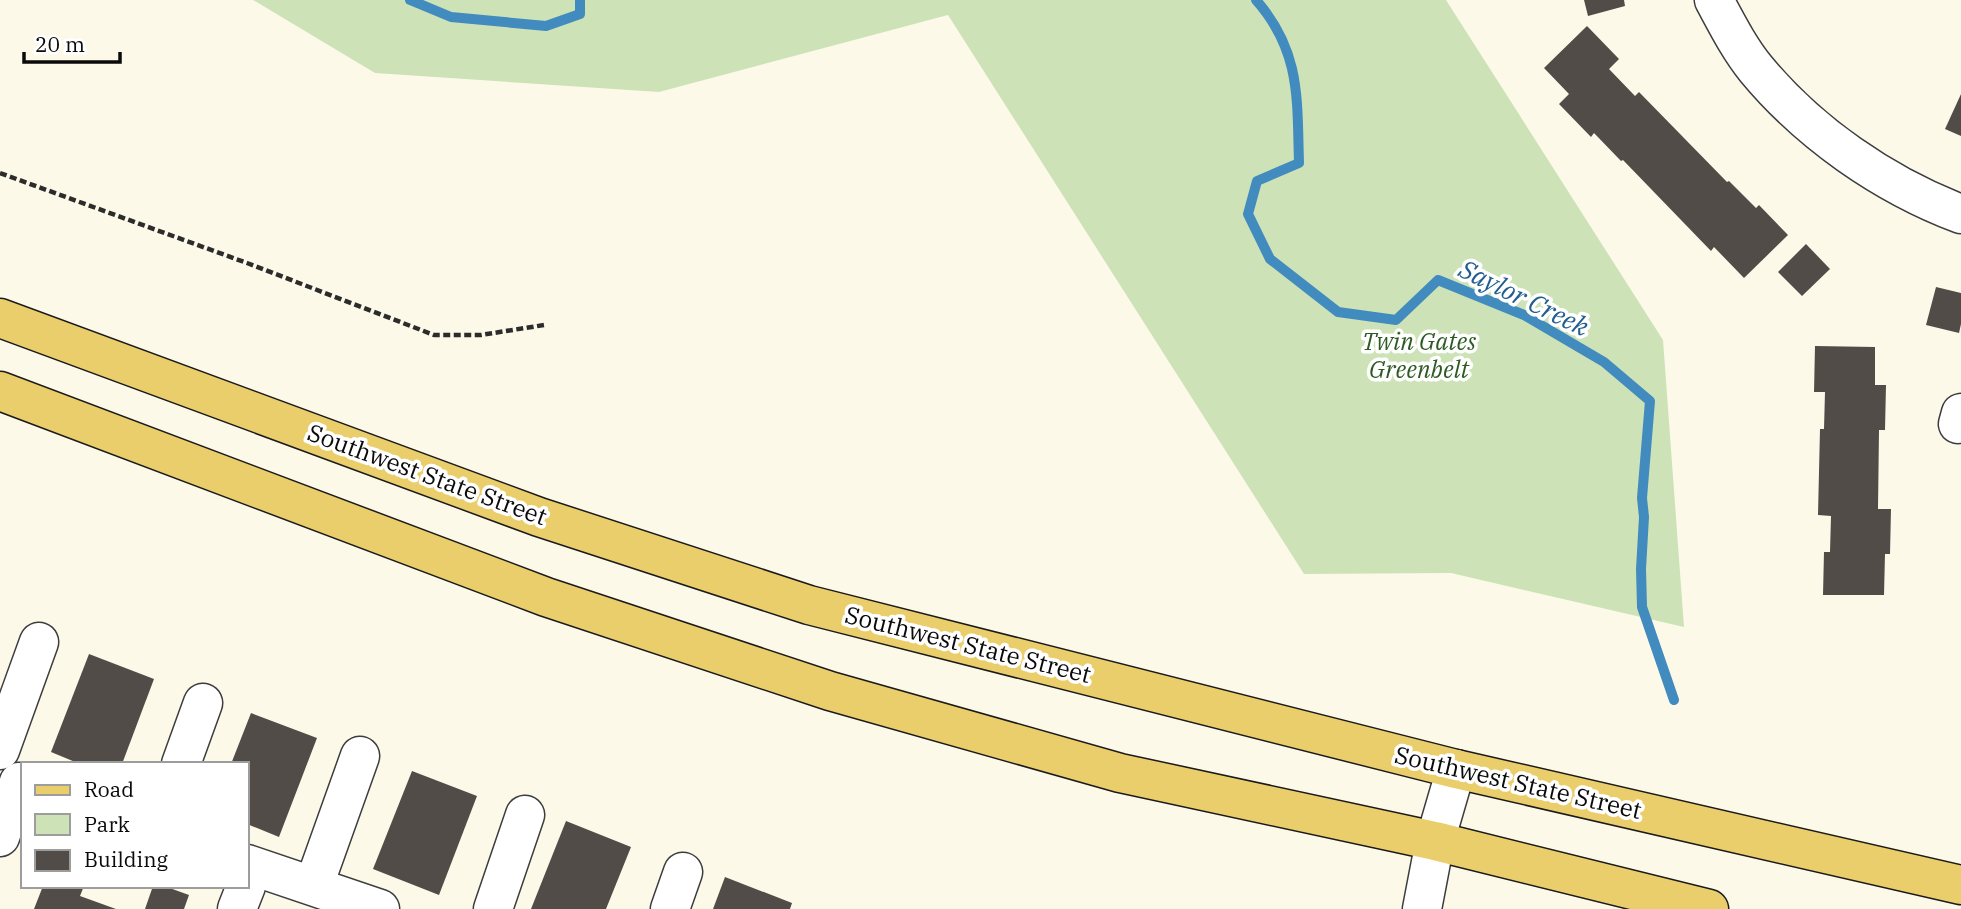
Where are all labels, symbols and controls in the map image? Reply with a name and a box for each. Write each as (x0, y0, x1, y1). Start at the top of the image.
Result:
scale bar (24, 21, 121, 65)
text: 20 m (35, 30, 85, 58)
water label: Saylor Creek (1453, 251, 1595, 343)
park label: Twin Gates Greenbelt (1362, 325, 1476, 385)
street label: Southwest State Street (303, 416, 551, 532)
street label: Southwest State Street (842, 598, 1095, 690)
street label: Southwest State Street (1392, 738, 1645, 826)
legend (21, 762, 248, 888)
text: Road (84, 775, 134, 803)
text: Park (84, 810, 131, 838)
text: Building (84, 845, 169, 873)

